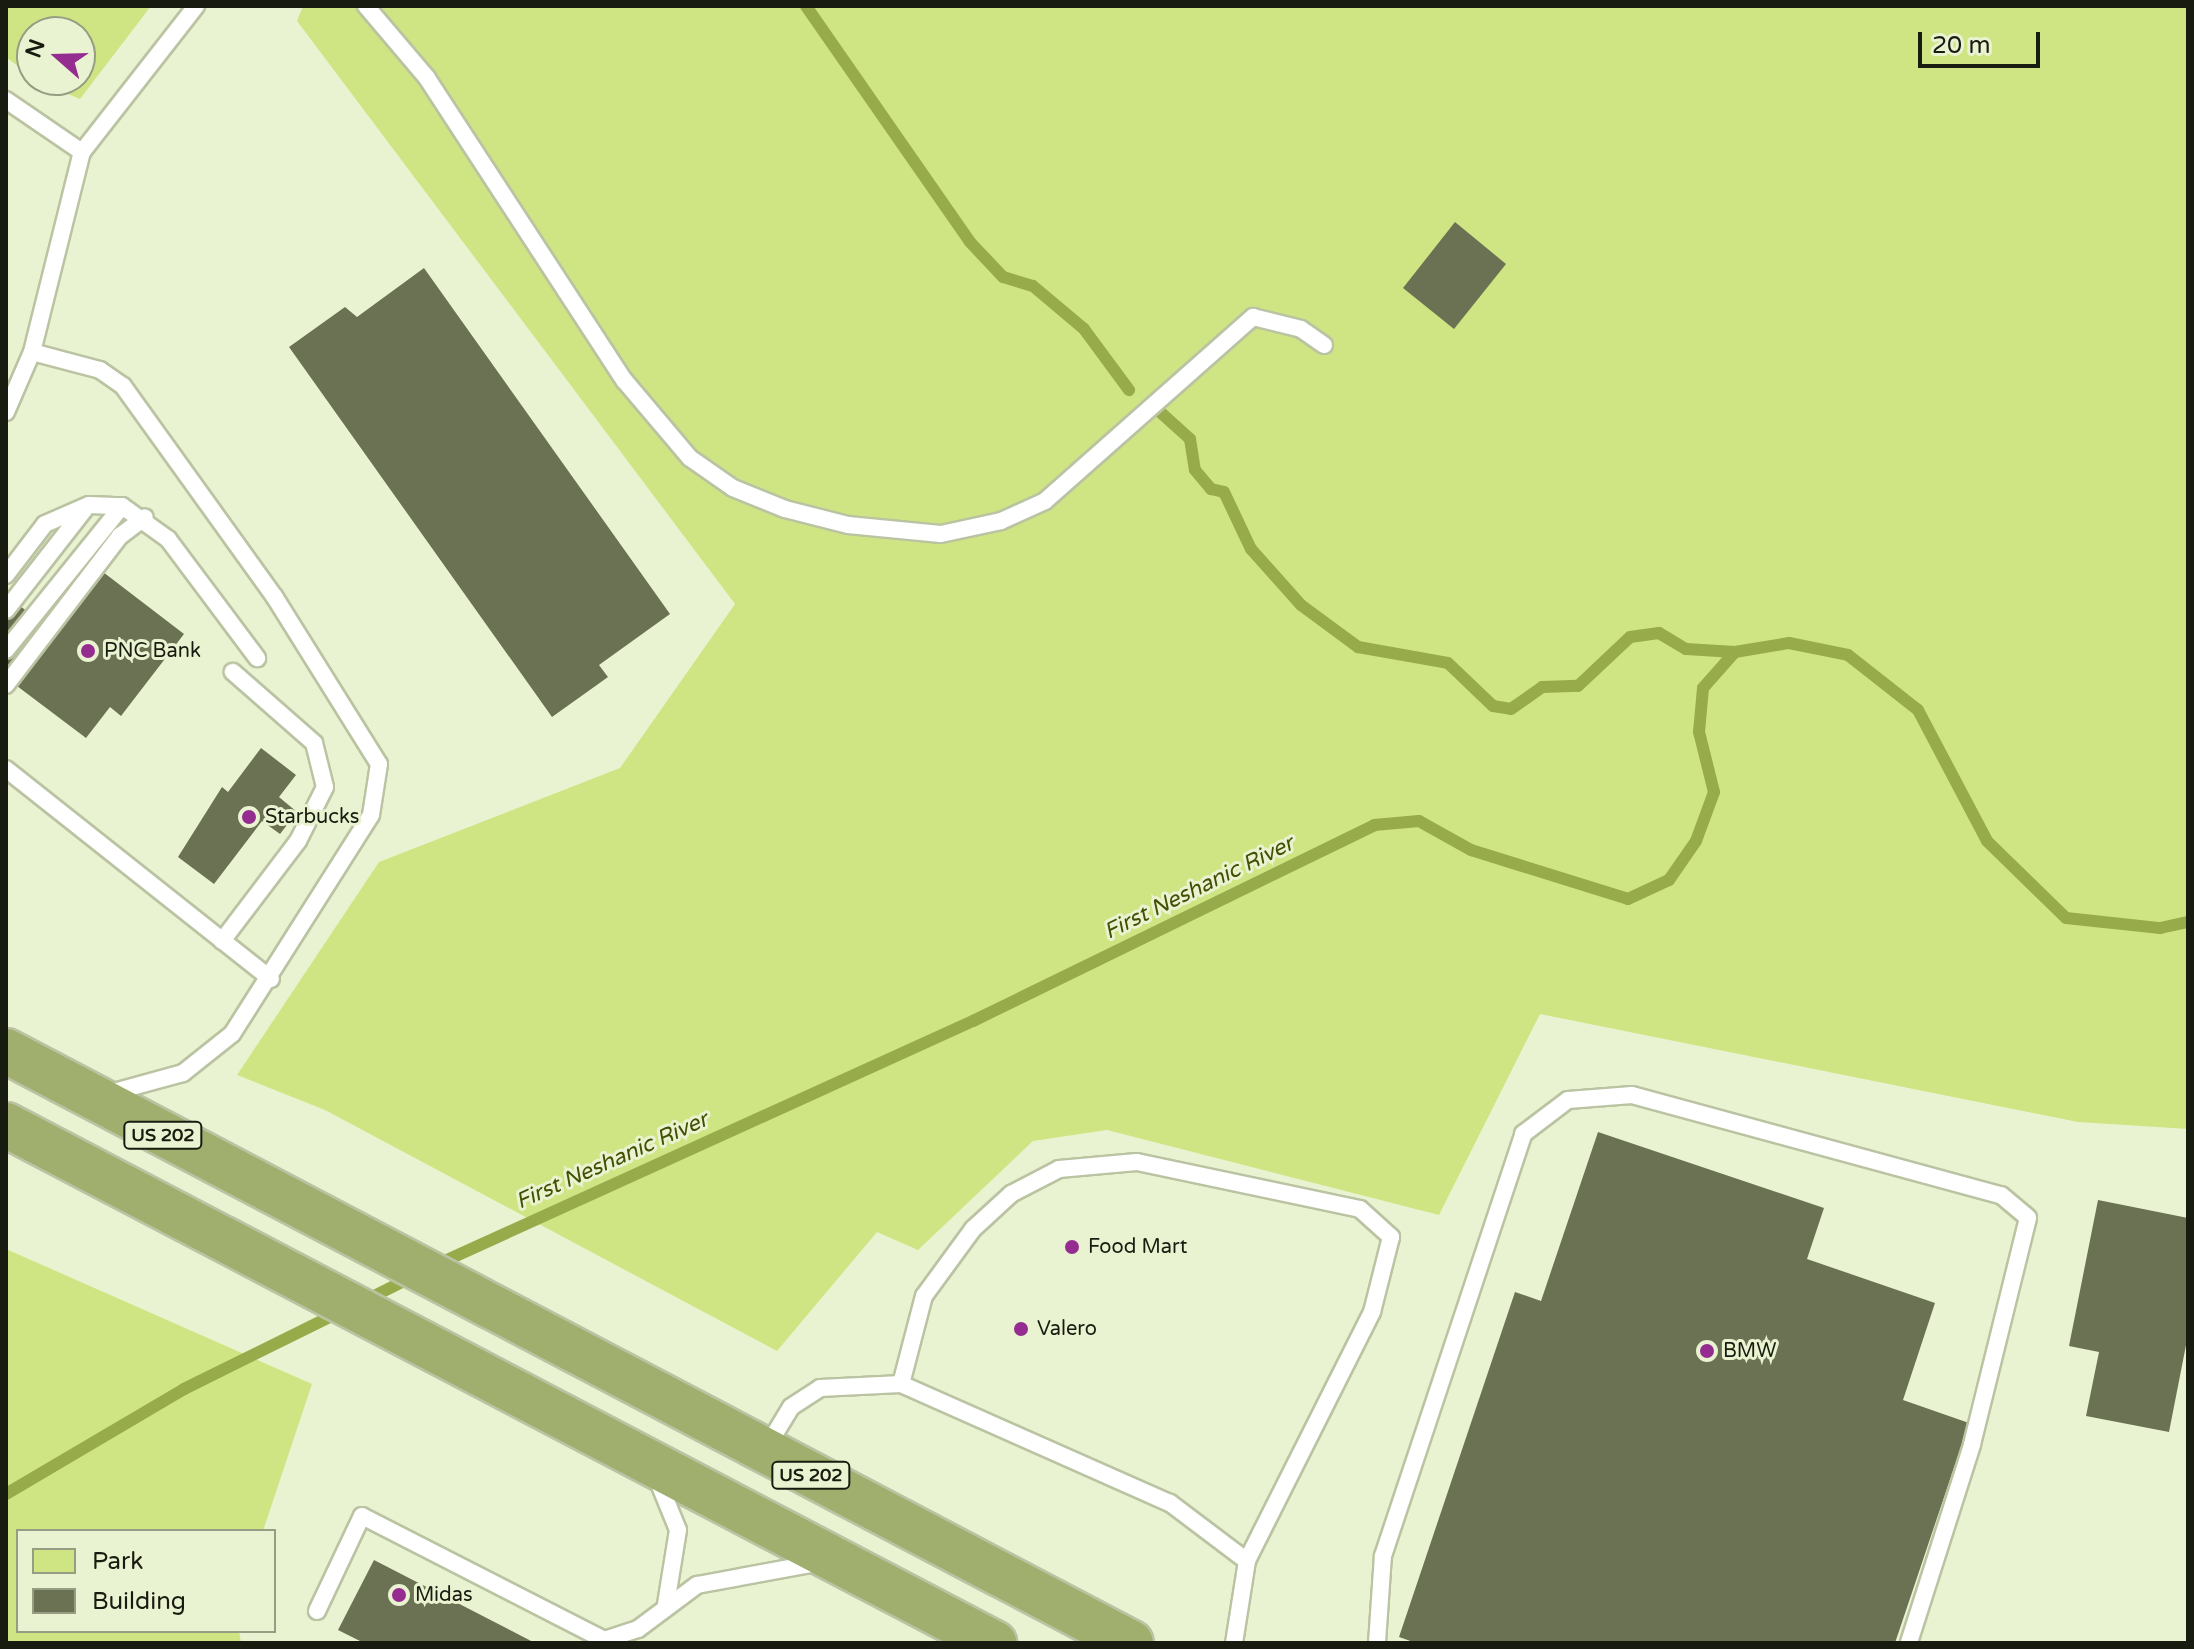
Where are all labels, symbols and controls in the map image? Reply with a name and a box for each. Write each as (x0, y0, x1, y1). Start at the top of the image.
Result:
north arrow (16, 16, 96, 96)
scale bar (1922, 16, 2044, 66)
text: 20 m (1932, 31, 1990, 60)
text: N (20, 36, 51, 61)
place label: PNC Bank (104, 639, 201, 663)
marker: PNC Bank (79, 642, 97, 660)
place label: Starbucks (265, 805, 359, 829)
marker: Starbucks (240, 808, 258, 826)
water label: First Neshanic River (1100, 831, 1298, 945)
water label: First Neshanic River (512, 1107, 712, 1215)
road number: US 202 (123, 1121, 203, 1149)
place label: Food Mart (1088, 1235, 1187, 1259)
marker: Food Mart (1063, 1238, 1081, 1256)
place label: Valero (1037, 1317, 1097, 1341)
marker: Valero (1012, 1320, 1030, 1338)
place label: BMW (1723, 1339, 1776, 1363)
marker: BMW (1698, 1342, 1716, 1360)
road number: US 202 (771, 1461, 851, 1489)
legend (16, 1529, 276, 1633)
text: Park (92, 1547, 143, 1576)
place label: Midas (415, 1583, 473, 1607)
marker: Midas (390, 1586, 408, 1604)
text: Building (92, 1587, 186, 1616)

